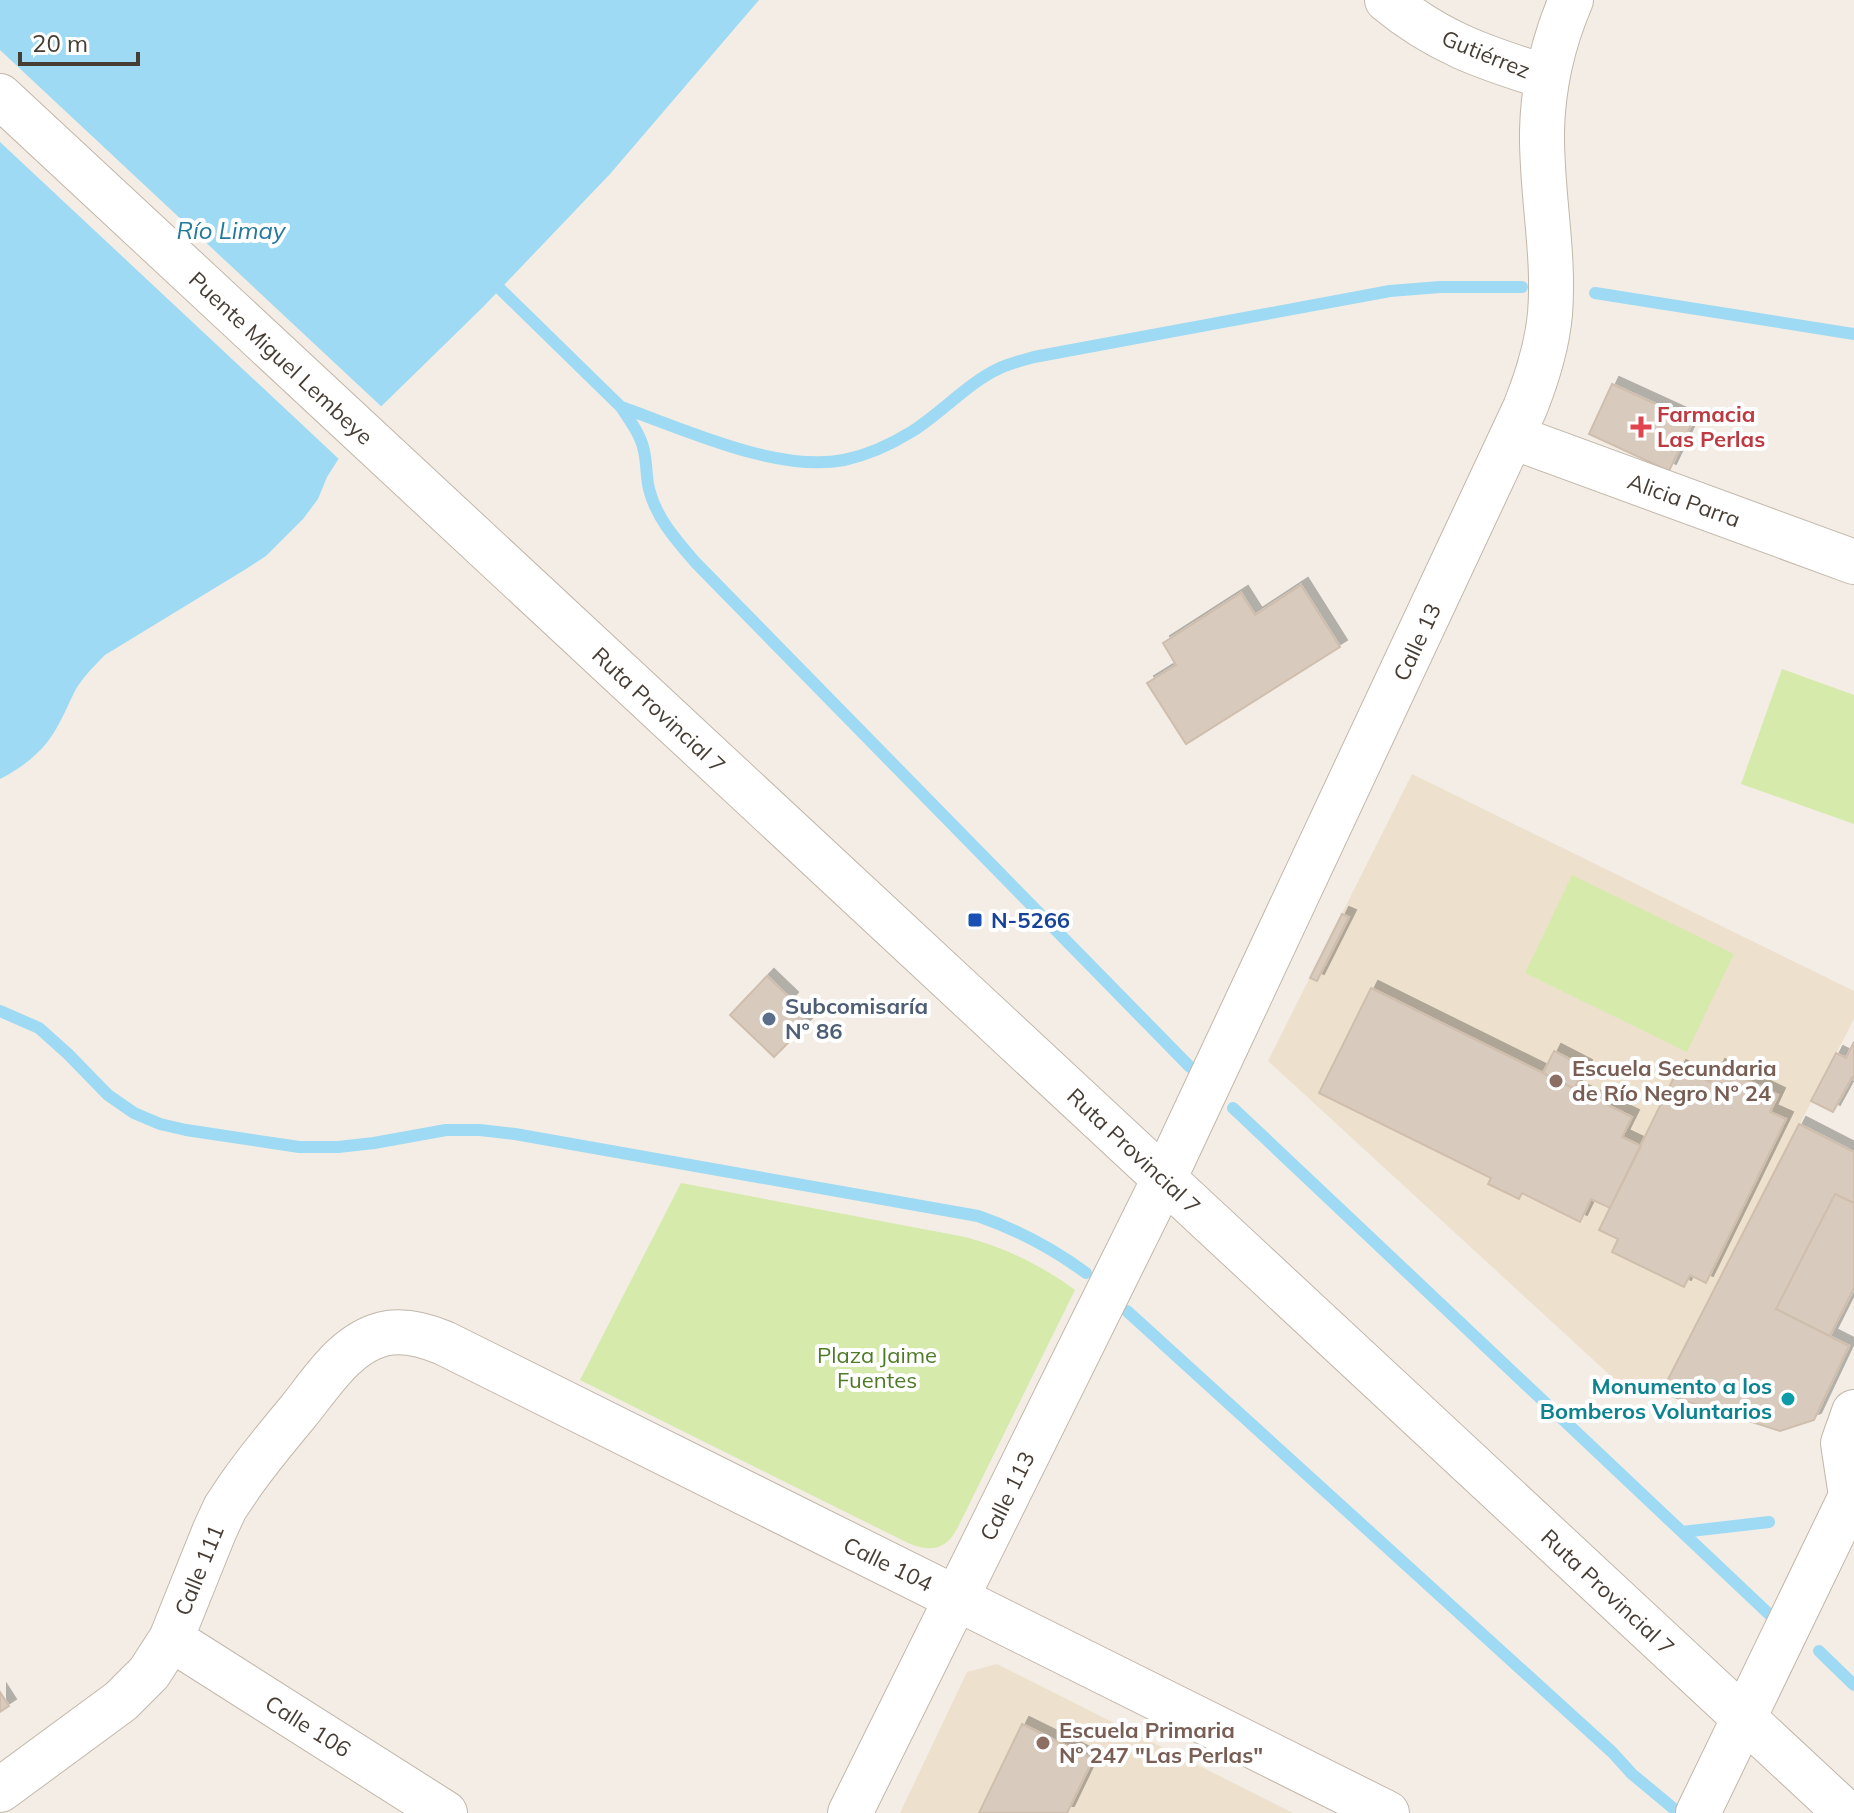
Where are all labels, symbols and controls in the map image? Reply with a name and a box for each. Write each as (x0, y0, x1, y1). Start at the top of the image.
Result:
scale bar (20, 16, 138, 66)
street label: Gutiérrez (1438, 24, 1534, 84)
text: 20 m (32, 28, 88, 58)
water label: Río Limay (176, 215, 287, 245)
street label: Puente Miguel Lembeye (183, 265, 379, 451)
place label: Farmacia Las Perlas (1657, 400, 1765, 453)
marker: Farmacia Las Perlas (1632, 418, 1650, 436)
street label: Alicia Parra (1624, 467, 1744, 533)
street label: Calle 13 (1387, 599, 1447, 685)
street label: Ruta Provincial 7 (586, 641, 732, 779)
place label: N-5266 (991, 906, 1070, 934)
marker: N-5266 (966, 911, 984, 929)
place label: Subcomisaría N° 86 (785, 992, 928, 1045)
marker: Subcomisaría N° 86 (760, 1010, 778, 1028)
place label: Escuela Secundaria de Río Negro N° 24 (1572, 1054, 1777, 1107)
marker: Escuela Secundaria de Río Negro N° 24 (1547, 1072, 1565, 1090)
street label: Ruta Provincial 7 (1061, 1082, 1207, 1220)
park label: Plaza Jaime Fuentes (817, 1341, 937, 1394)
place label: Monumento a los Bomberos Voluntarios (1540, 1372, 1772, 1425)
marker: Monumento a los Bomberos Voluntarios (1779, 1390, 1797, 1408)
street label: Calle 113 (973, 1447, 1041, 1545)
street label: Calle 111 (168, 1520, 230, 1620)
street label: Ruta Provincial 7 (1535, 1523, 1681, 1661)
street label: Calle 104 (839, 1530, 937, 1598)
street label: Calle 106 (260, 1689, 356, 1763)
place label: Escuela Primaria Nº 247 "Las Perlas" (1059, 1716, 1263, 1769)
marker: Escuela Primaria Nº 247 "Las Perlas" (1034, 1734, 1052, 1752)

